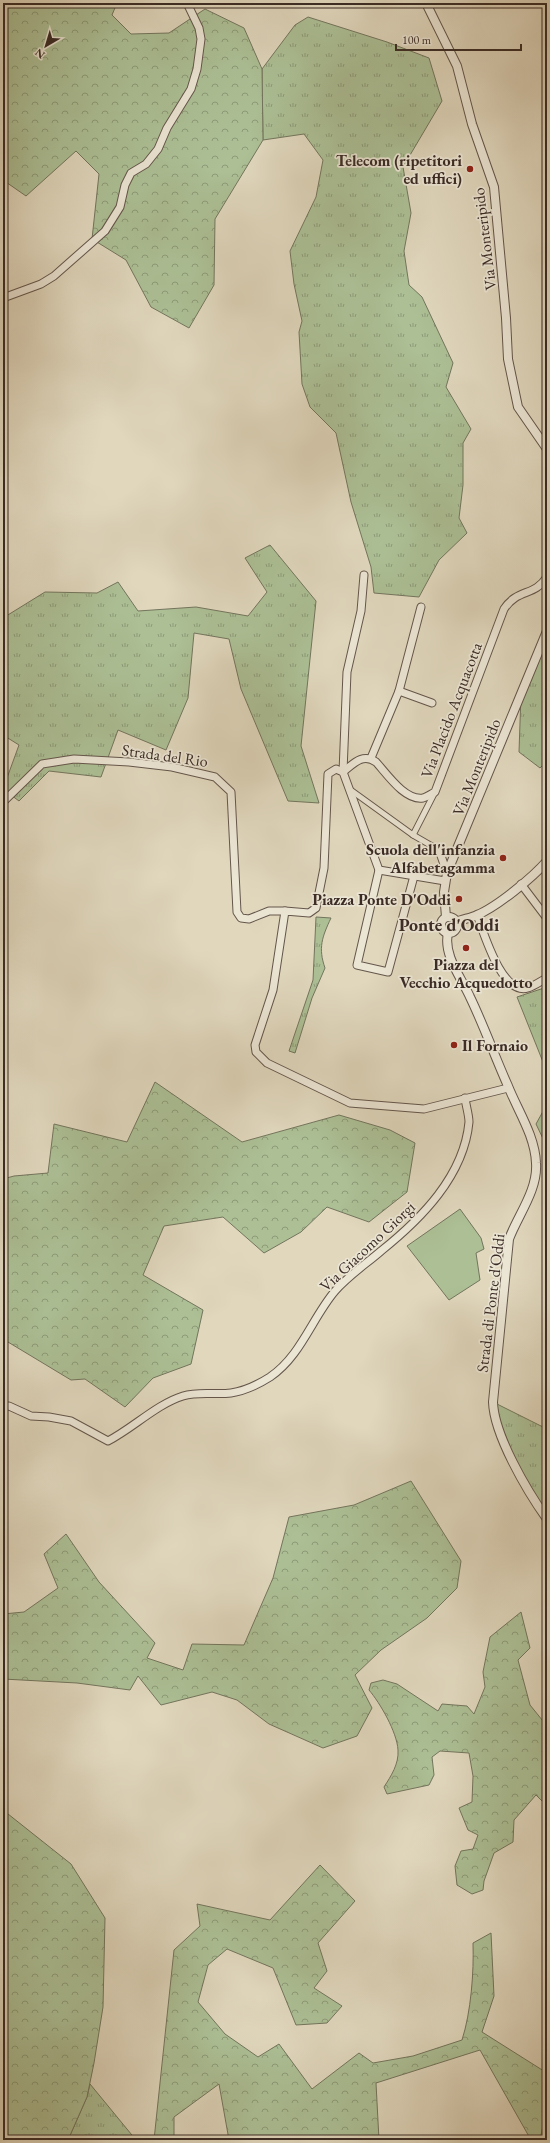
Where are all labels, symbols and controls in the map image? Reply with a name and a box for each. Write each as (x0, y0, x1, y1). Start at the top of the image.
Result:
north arrow (26, 26, 66, 66)
scale bar (396, 26, 521, 52)
text: 100 m (402, 32, 432, 48)
text: N (32, 46, 48, 62)
place label: Telecom (ripetitori ed uffici) (336, 150, 462, 189)
marker: Telecom (ripetitori ed uffici) (465, 164, 475, 174)
street label: Via Monteripido (468, 186, 501, 291)
street label: Via Placido Acquacotta (416, 639, 487, 781)
street label: Via Monteripido (447, 715, 506, 819)
street label: Strada del Rio (121, 739, 209, 772)
place label: Scuola dell'infanzia Alfabetagamma (366, 839, 496, 878)
marker: Scuola dell'infanzia Alfabetagamma (498, 853, 508, 863)
place label: Piazza Ponte D'Oddi (312, 889, 451, 910)
marker: Piazza Ponte D'Oddi (454, 894, 464, 904)
district label: Ponte d'Oddi (399, 913, 500, 936)
marker: Piazza del Vecchio Acquedotto (461, 943, 471, 953)
place label: Piazza del Vecchio Acquedotto (400, 954, 532, 993)
place label: Il Fornaio (462, 1035, 528, 1056)
marker: Il Fornaio (449, 1040, 459, 1050)
street label: Via Giacomo Giorgi (315, 1197, 420, 1296)
street label: Strada di Ponte d'Oddi (472, 1232, 509, 1374)

